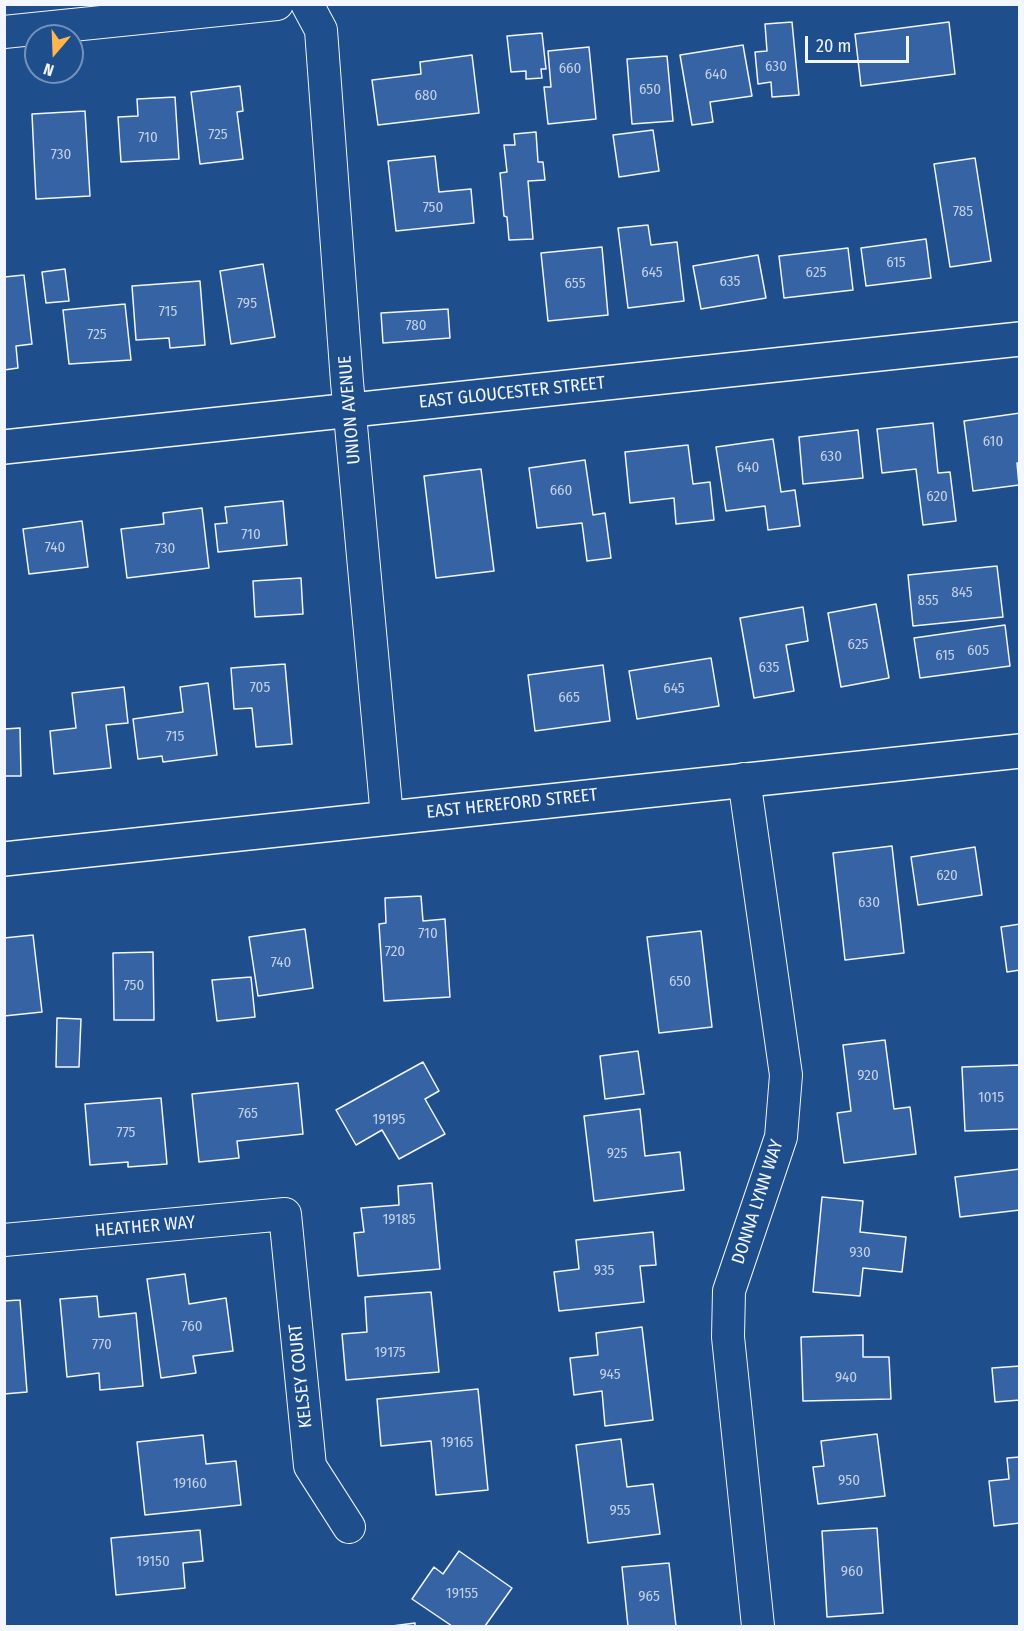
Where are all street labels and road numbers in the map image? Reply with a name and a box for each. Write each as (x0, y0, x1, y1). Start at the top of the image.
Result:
street label: UNION AVENUE (334, 355, 366, 465)
street label: EAST GLOUCESTER STREET (418, 372, 606, 414)
street label: EAST HEREFORD STREET (425, 784, 599, 824)
street label: DONNA LYNN WAY (728, 1137, 788, 1267)
street label: HEATHER WAY (94, 1212, 196, 1242)
street label: KELSEY COURT (285, 1323, 317, 1429)

